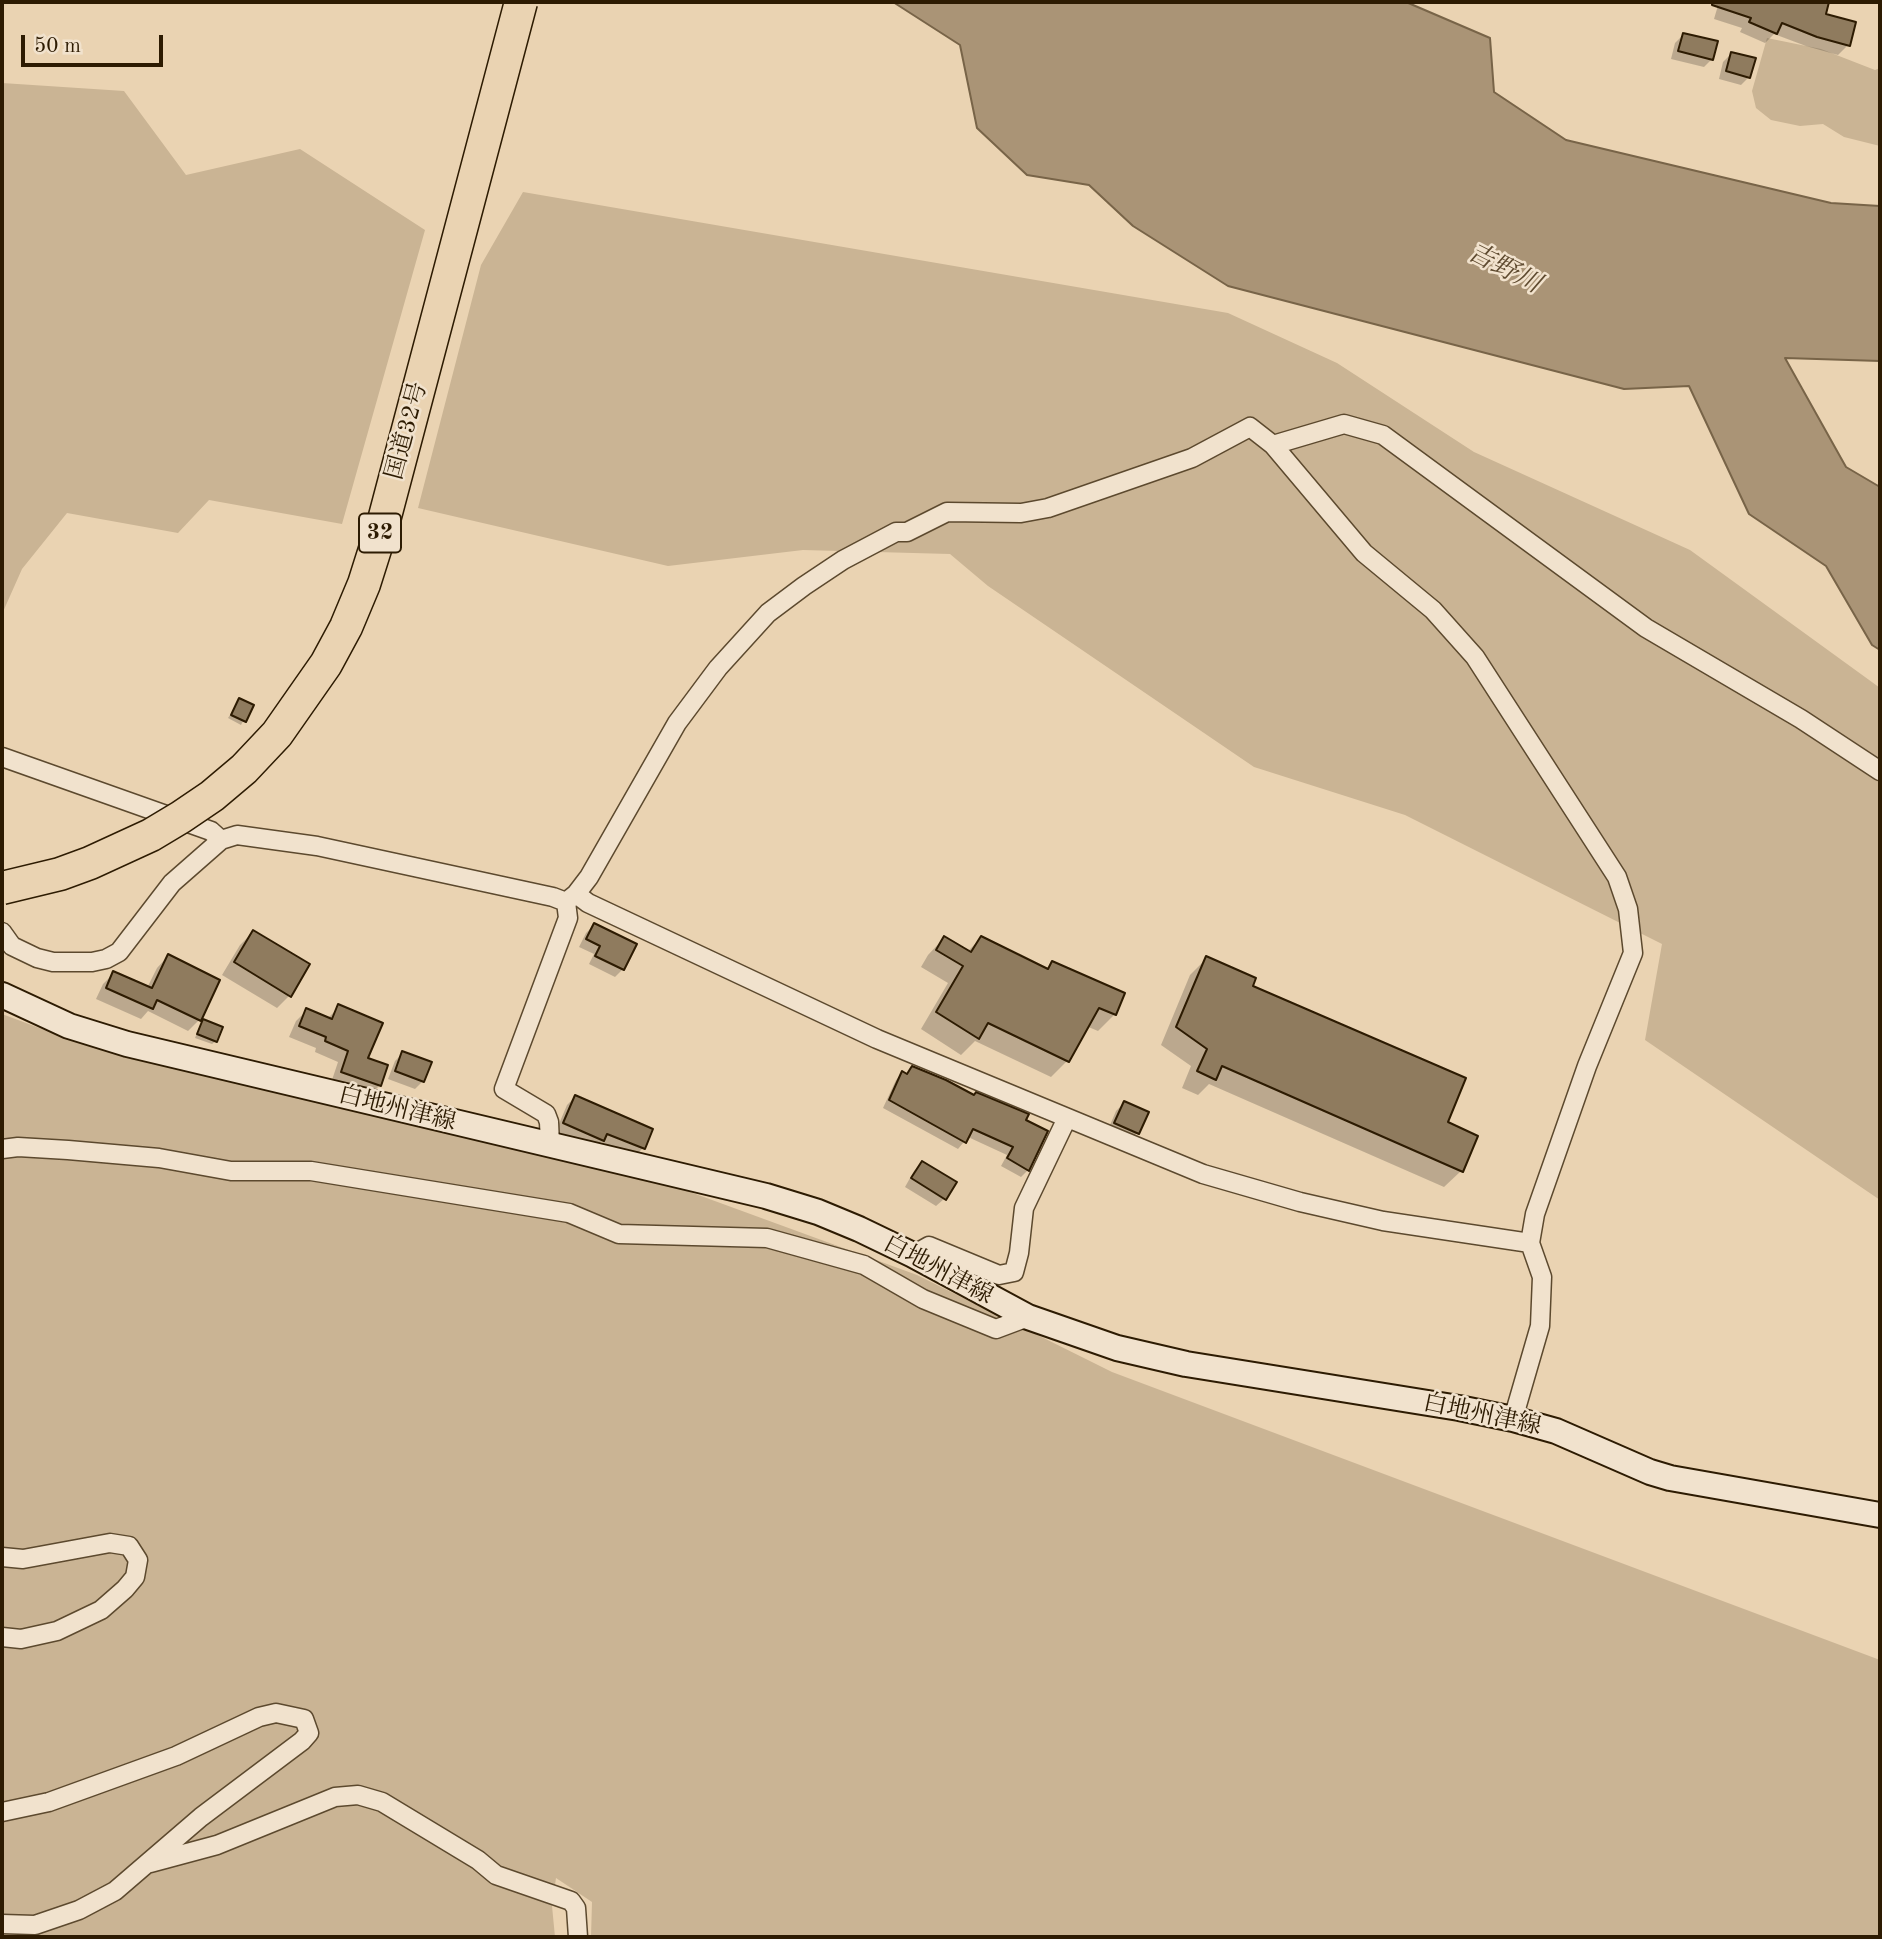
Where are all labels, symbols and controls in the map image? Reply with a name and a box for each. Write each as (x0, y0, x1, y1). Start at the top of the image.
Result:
scale bar (24, 21, 166, 65)
text: 50 m (34, 36, 81, 57)
water label: 吉野川 (1462, 237, 1546, 301)
street label: 国道32号 (380, 379, 434, 483)
road number: 32 (359, 513, 401, 552)
street label: 白地州津線 (335, 1081, 459, 1137)
street label: 白地州津線 (878, 1229, 998, 1311)
street label: 白地州津線 (1420, 1388, 1544, 1442)

